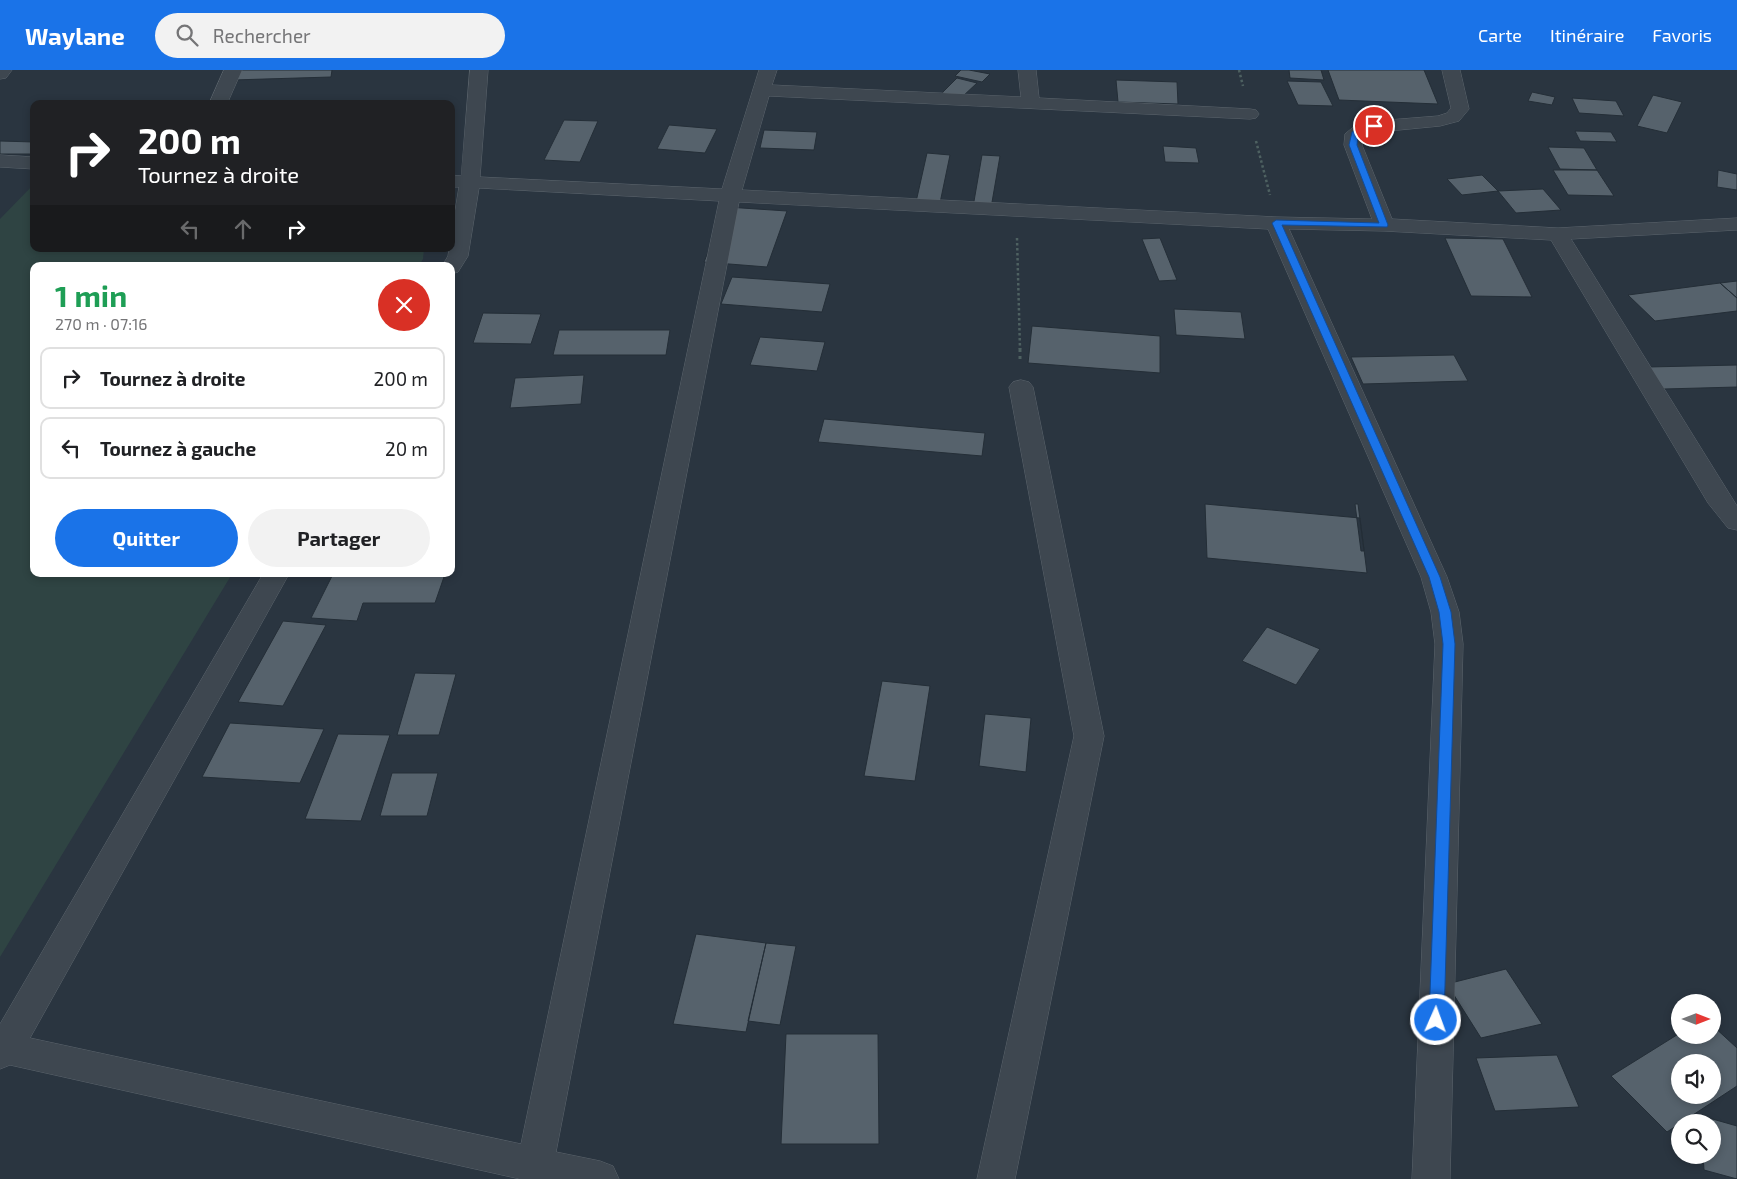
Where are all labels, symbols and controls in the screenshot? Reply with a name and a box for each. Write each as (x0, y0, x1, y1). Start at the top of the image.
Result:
search box (155, 13, 505, 58)
text: Waylane (25, 21, 125, 50)
icon: search (173, 21, 201, 49)
text: Rechercher (213, 24, 311, 47)
text: Carte (1478, 24, 1522, 46)
text: Itinéraire (1550, 24, 1624, 46)
text: Favoris (1652, 24, 1712, 46)
pin (1353, 105, 1395, 147)
icon: arrive (1360, 112, 1388, 140)
text: 200 m (138, 119, 241, 161)
icon: right (55, 120, 120, 185)
text: Tournez à droite (138, 161, 299, 187)
icon: left (176, 215, 204, 243)
icon: ahead (229, 215, 257, 243)
icon: right (282, 215, 310, 243)
text: 1 min (55, 277, 127, 313)
button: close (378, 279, 430, 331)
text: 270 m · 07:16 (55, 314, 147, 333)
icon: right (57, 364, 85, 392)
text: Tournez à droite (100, 367, 246, 390)
text: 200 m (374, 367, 428, 390)
icon: left (57, 434, 85, 462)
text: Tournez à gauche (100, 437, 256, 460)
text: 20 m (385, 437, 428, 460)
button: Quitter (55, 509, 238, 567)
button: Partager (248, 509, 430, 567)
position arrow (1409, 993, 1461, 1045)
north arrow (1671, 994, 1721, 1044)
map controls (1671, 994, 1721, 1164)
button: sound (1671, 1054, 1721, 1104)
button: search (1671, 1114, 1721, 1164)

